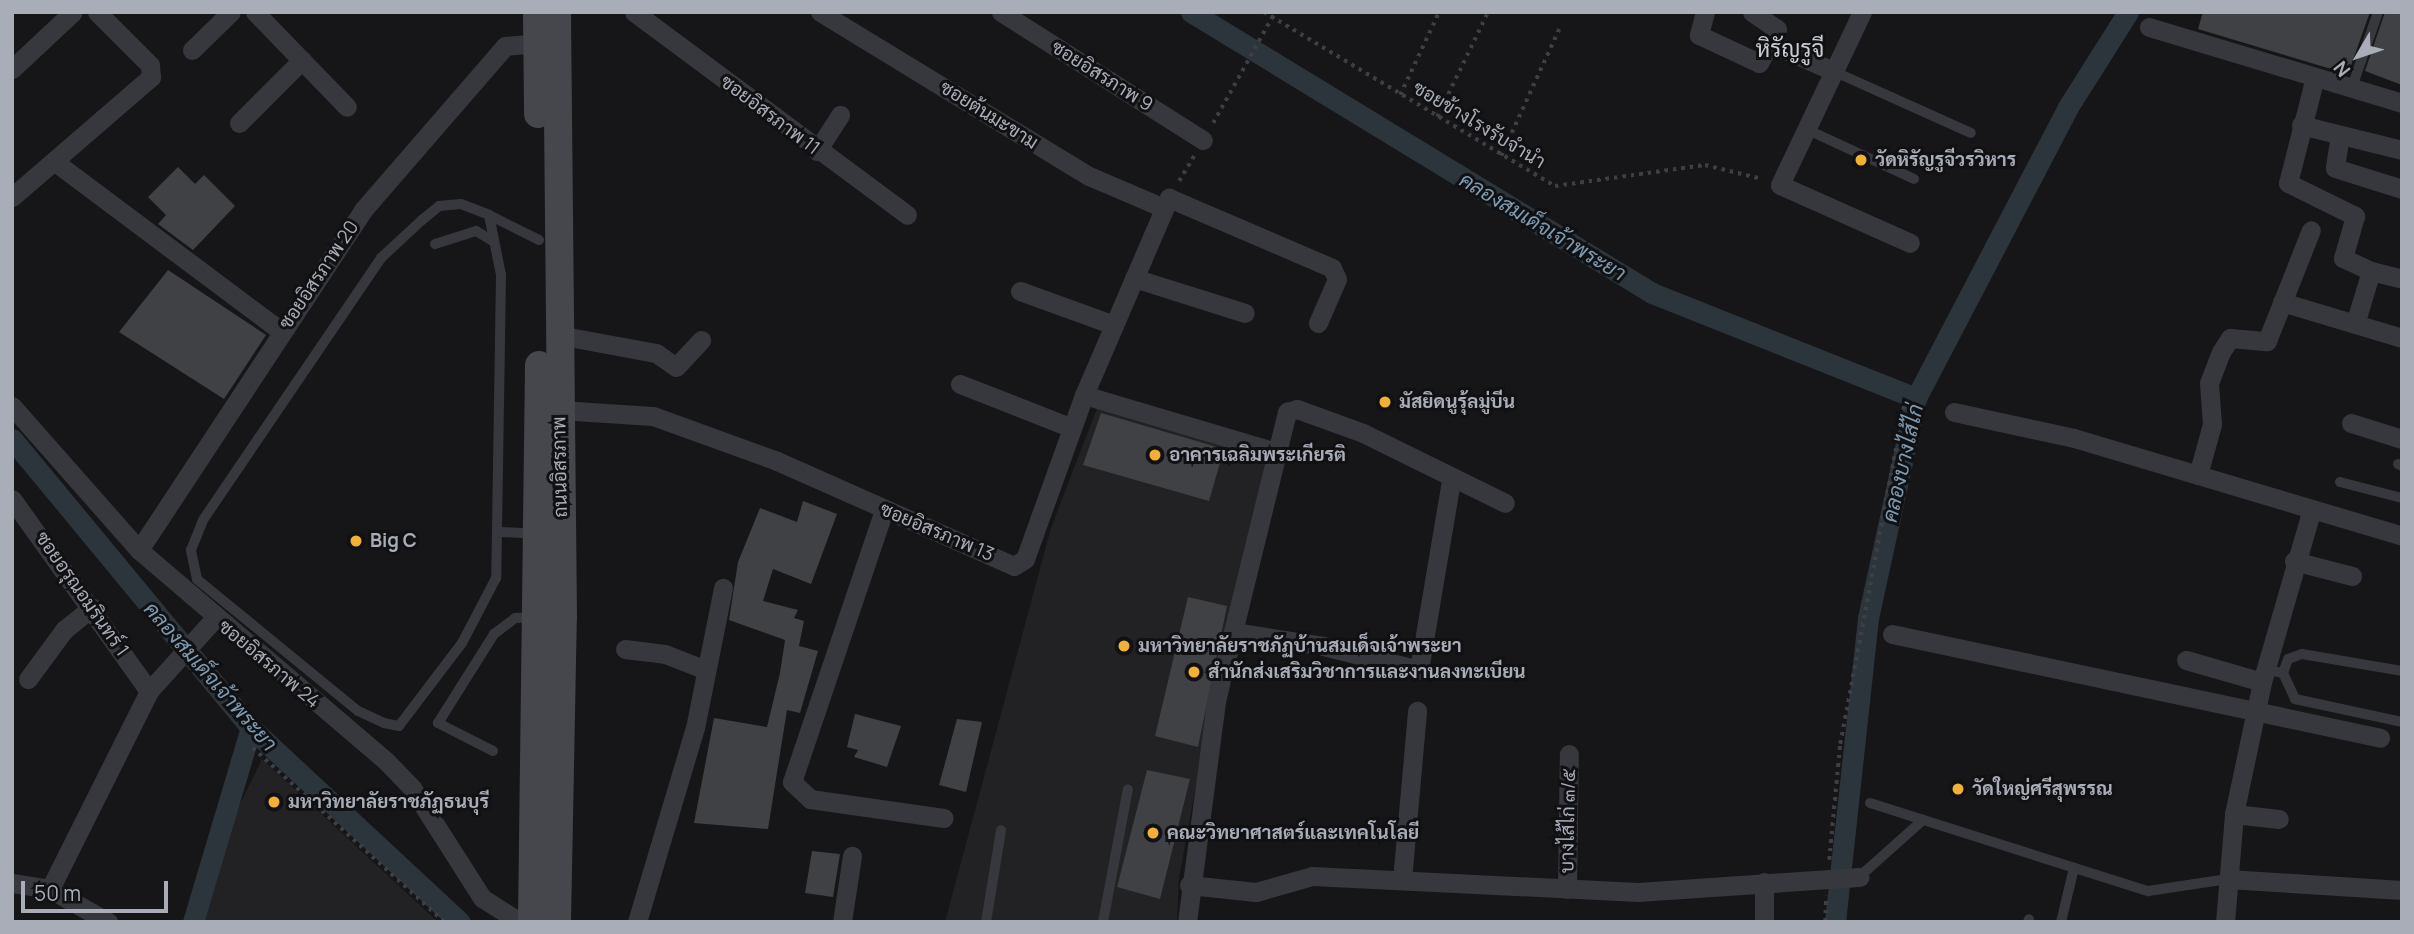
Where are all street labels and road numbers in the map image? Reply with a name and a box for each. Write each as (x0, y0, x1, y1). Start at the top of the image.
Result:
street label: ซอยอิสรภาพ 9 (1047, 36, 1157, 116)
street label: ซอยอิสรภาพ 11 (716, 70, 824, 160)
street label: ซอยต้นมะขาม (936, 76, 1042, 154)
street label: ซอยข้างโรงรับจำนำ (1409, 76, 1549, 174)
street label: ซอยอิสรภาพ 20 (274, 216, 364, 334)
street label: ถนนอิสรภาพ (548, 416, 572, 518)
street label: ซอยอิสรภาพ 13 (877, 498, 997, 566)
street label: ซอยอรุณอมรินทร์ 1 (31, 527, 133, 661)
street label: ซอยอิสรภาพ 24 (214, 615, 324, 713)
street label: บางไส้ไก่ ๓/๕ (1556, 769, 1580, 873)

